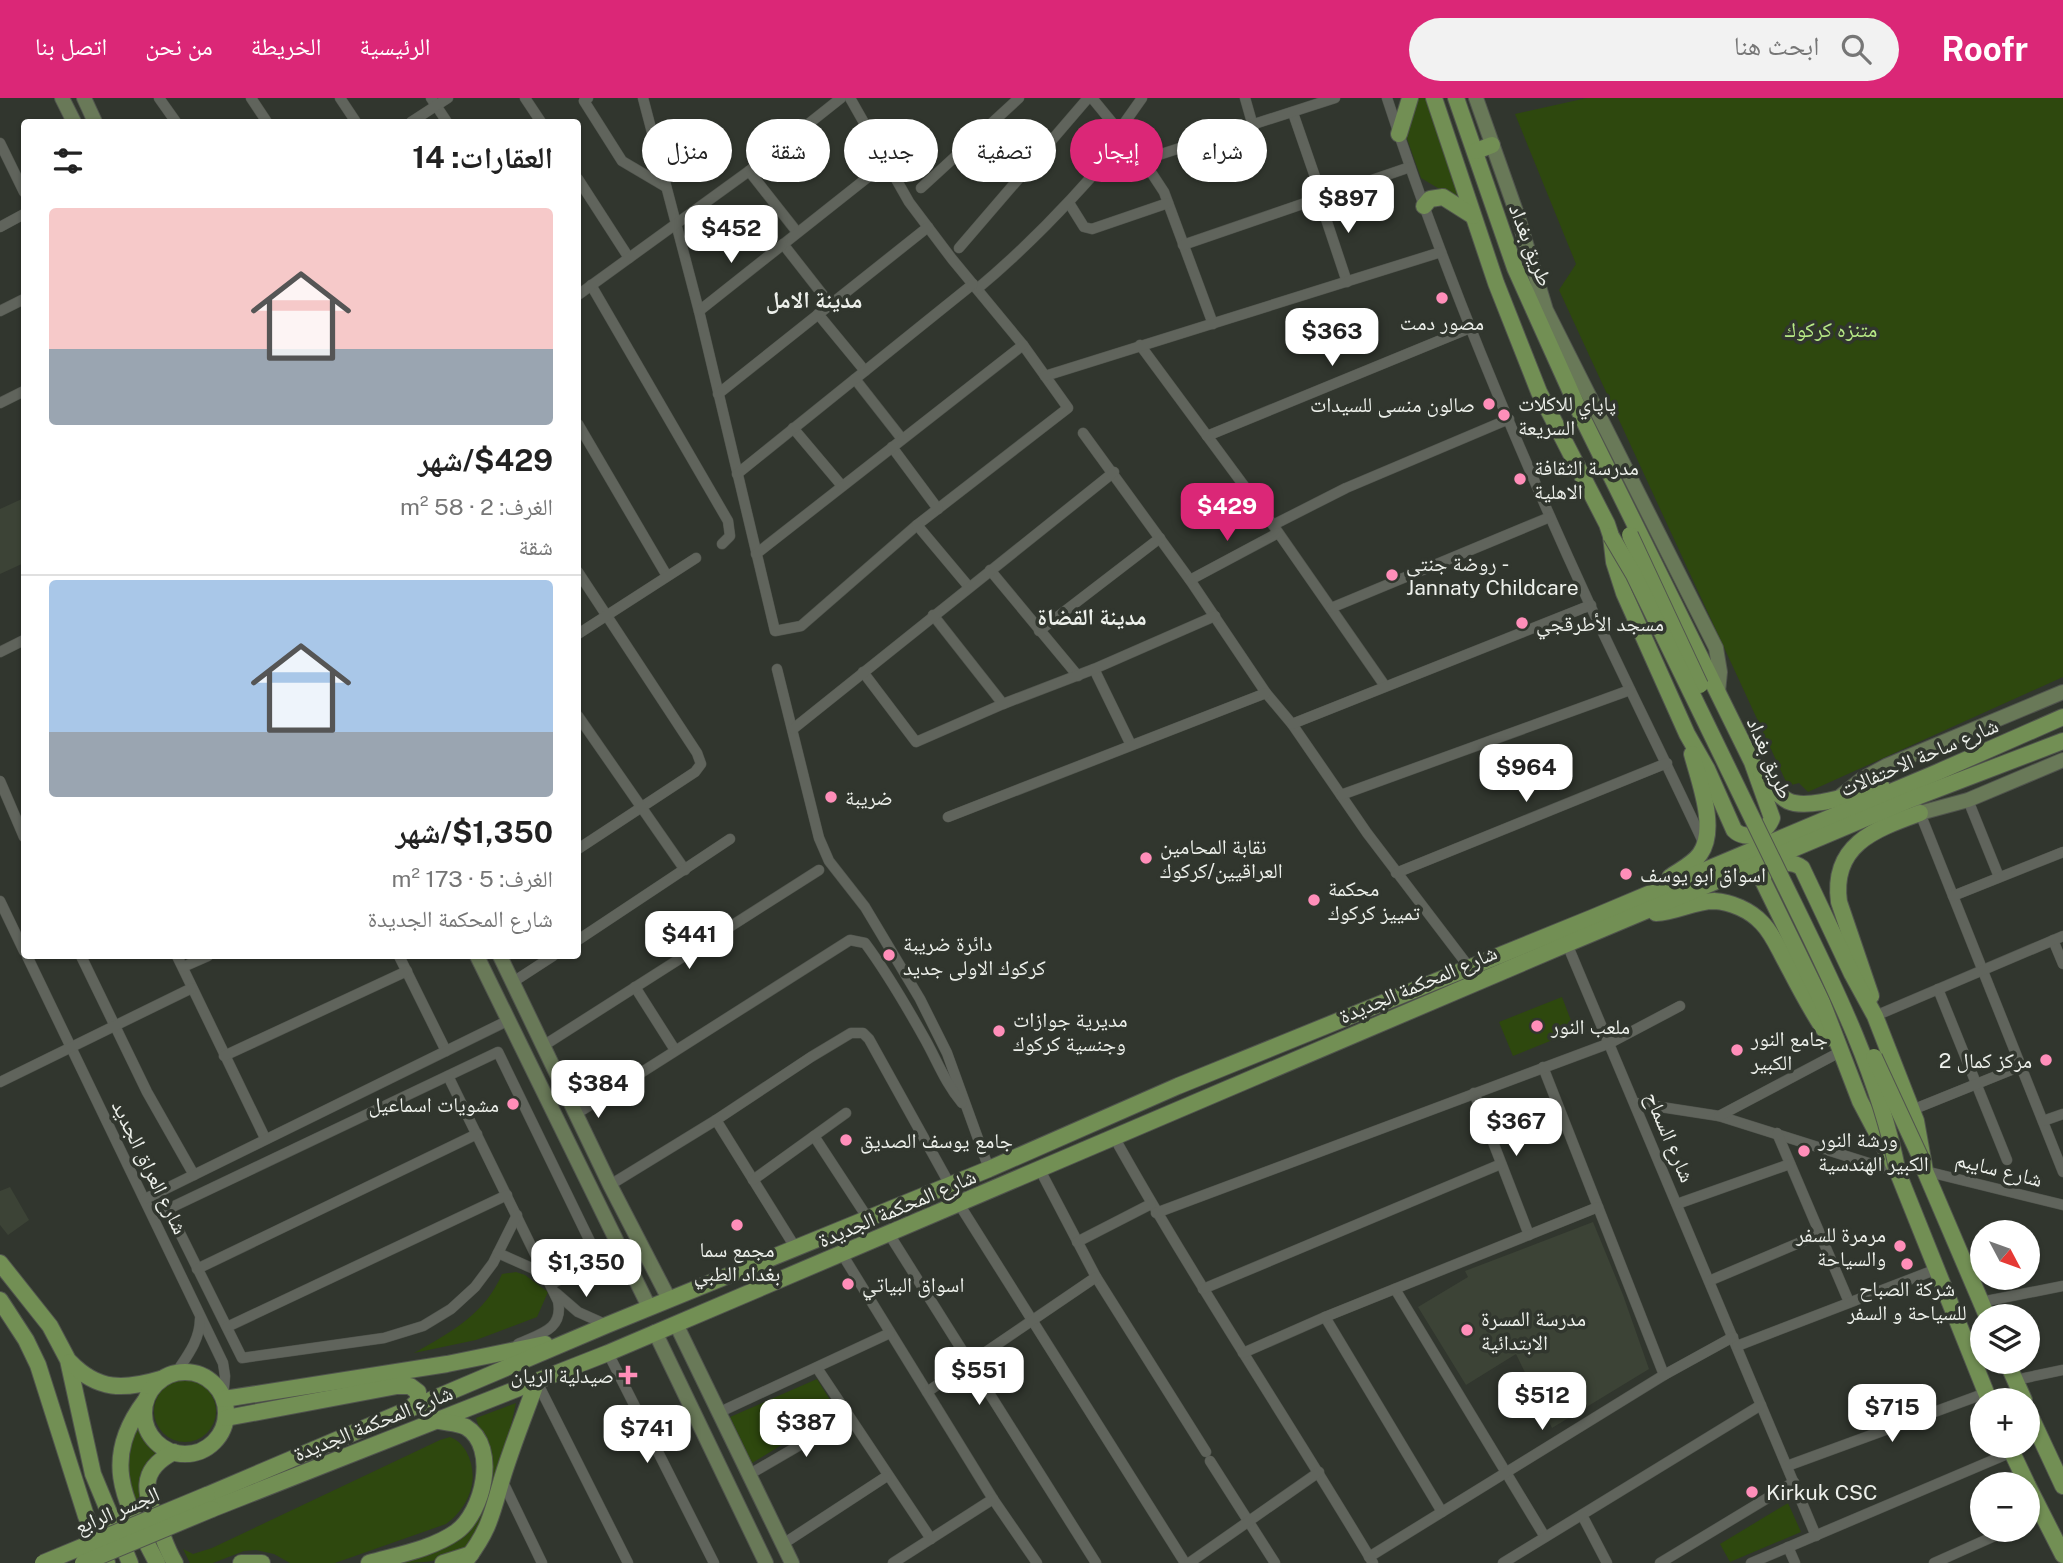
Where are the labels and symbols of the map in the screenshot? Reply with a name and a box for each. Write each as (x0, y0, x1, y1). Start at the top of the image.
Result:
pin: $897 (1307, 176, 1389, 235)
street label: طريق بغداد (1503, 200, 1558, 290)
pin: $452 (690, 206, 772, 265)
district label: مدينة الامل (766, 286, 862, 314)
marker: مصور دمت (1434, 290, 1450, 306)
pin: $363 (1291, 308, 1373, 368)
place label: مصور دمت (1400, 310, 1484, 335)
park label: متنزه كركوك (1785, 317, 1877, 342)
place label: پاپاي للاكلات السريعة (1518, 391, 1616, 440)
place label: صالون منسى للسيدات (1310, 392, 1475, 418)
marker: صالون منسى للسيدات (1481, 396, 1497, 412)
marker: پاپاي للاكلات السريعة (1496, 407, 1512, 423)
place label: مدرسة الثقافة الاهلية (1534, 455, 1639, 504)
marker: مدرسة الثقافة الاهلية (1512, 471, 1528, 487)
pin: $429 (1186, 484, 1268, 543)
place label: روضة جنتي - Jannaty Childcare (1406, 551, 1579, 600)
marker: روضة جنتي - Jannaty Childcare (1384, 567, 1400, 583)
district label: مدينة القضاة (1037, 603, 1147, 630)
place label: مسجد الأطرقجي (1536, 611, 1664, 640)
marker: مسجد الأطرقجي (1514, 615, 1530, 631)
street label: شارع ساحة الاحتفالات (1836, 712, 2002, 803)
street label: طريق بغداد (1741, 713, 1798, 803)
pin: $964 (1485, 744, 1567, 804)
place label: ضريبة (845, 785, 893, 810)
marker: ضريبة (823, 789, 839, 805)
place label: نقابة المحامين العراقيين/كركوك (1160, 834, 1283, 884)
marker: نقابة المحامين العراقيين/كركوك (1138, 850, 1154, 866)
place label: اسواق ابو يوسف (1640, 862, 1766, 888)
marker: اسواق ابو يوسف (1618, 866, 1634, 882)
place label: محكمة تمييز كركوك (1328, 876, 1420, 925)
marker: محكمة تمييز كركوك (1306, 892, 1322, 908)
pin: $441 (648, 912, 730, 971)
place label: دائرة ضريبة كركوك الاولی جدید (903, 931, 1046, 981)
street label: شارع المحكمة الجديدة (1335, 939, 1501, 1029)
marker: دائرة ضريبة كركوك الاولی جدید (881, 947, 897, 963)
place label: مديرية جوازات وجنسية كركوك (1013, 1007, 1128, 1056)
place label: ملعب النور (1550, 1014, 1630, 1039)
marker: ملعب النور (1529, 1018, 1545, 1034)
marker: مديرية جوازات وجنسية كركوك (991, 1023, 1007, 1039)
place label: جامع النور الكبير (1750, 1026, 1828, 1075)
marker: جامع النور الكبير (1729, 1042, 1745, 1058)
place label: مركز كمال 2 (1939, 1048, 2032, 1073)
marker: مركز كمال 2 (2038, 1052, 2054, 1068)
pin: $384 (557, 1060, 639, 1120)
street label: شارع السماح (1639, 1088, 1700, 1186)
place label: مشويات اسماعيل (368, 1092, 499, 1118)
street label: شارع العراق الجديد (106, 1096, 193, 1238)
marker: مشويات اسماعيل (505, 1096, 521, 1112)
pin: $367 (1475, 1098, 1557, 1158)
place label: ورشة النور الكبير الهندسية (1817, 1127, 1929, 1176)
place label: جامع يوسف الصديق (860, 1128, 1013, 1154)
marker: جامع يوسف الصديق (838, 1132, 854, 1148)
marker: ورشة النور الكبير الهندسية (1796, 1143, 1812, 1159)
street label: شارع سايبم (1953, 1146, 2045, 1194)
street label: شارع المحكمة الجديدة (814, 1163, 980, 1253)
marker: مجمع سما بغداد الطبي (729, 1217, 745, 1233)
north arrow (1970, 1220, 2040, 1290)
place label: مرمرة للسفر والسياحة (1795, 1222, 1886, 1271)
place label: مجمع سما بغداد الطبي (694, 1237, 780, 1290)
marker: مرمرة للسفر والسياحة (1892, 1238, 1908, 1254)
pin: $1,350 (529, 1240, 643, 1299)
marker: شركة الصباح للسياحة و السفر (1899, 1256, 1915, 1272)
place label: اسواق البياتي (862, 1272, 964, 1301)
marker: اسواق البياتي (840, 1276, 856, 1292)
place label: شركة الصباح للسياحة و السفر (1846, 1276, 1967, 1325)
place label: مدرسة المسرة الابتدائية (1481, 1306, 1586, 1355)
marker: مدرسة المسرة الابتدائية (1459, 1322, 1475, 1338)
pin: $551 (938, 1348, 1020, 1407)
place label: صيدلية الريان (511, 1363, 614, 1388)
marker: صيدلية الريان (620, 1367, 636, 1383)
pin: $512 (1501, 1372, 1583, 1432)
street label: شارع المحكمة الجديدة (290, 1380, 456, 1467)
pin: $715 (1851, 1384, 1933, 1444)
pin: $387 (765, 1400, 847, 1459)
pin: $741 (606, 1406, 688, 1465)
place label: Kirkuk CSC (1766, 1480, 1877, 1505)
street label: الجسر الرابع (71, 1481, 164, 1540)
marker: Kirkuk CSC (1744, 1484, 1760, 1500)

